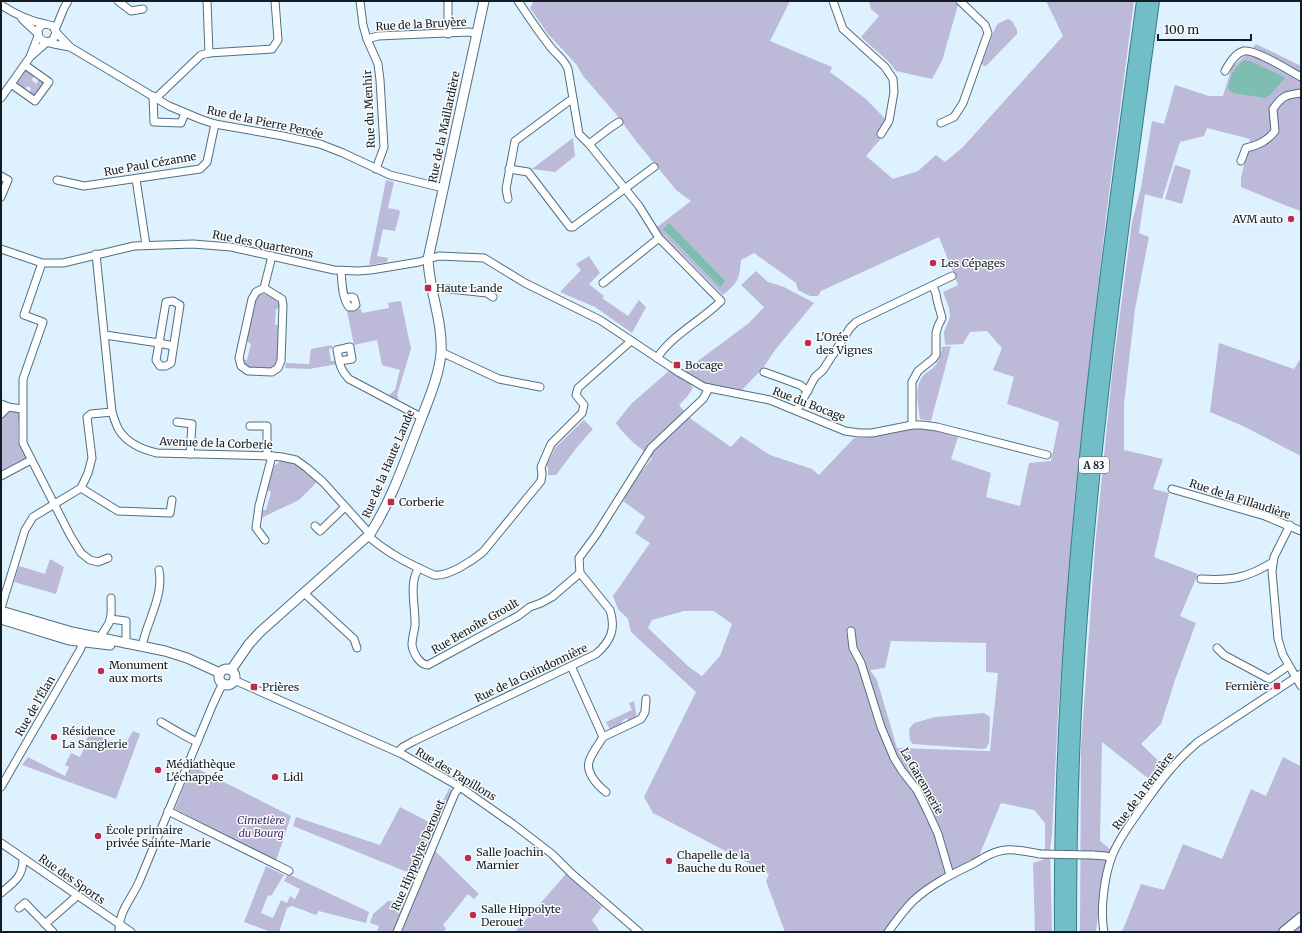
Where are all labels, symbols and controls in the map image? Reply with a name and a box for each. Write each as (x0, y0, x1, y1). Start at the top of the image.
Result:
street label: Rue de la Bruyère (375, 15, 467, 33)
scale bar (1158, 16, 1251, 42)
text: 100 m (1164, 22, 1199, 37)
street label: Rue du Menhir (360, 69, 378, 149)
street label: Rue de la Maillardière (425, 70, 463, 184)
street label: Rue de la Pierre Percée (206, 103, 325, 141)
street label: Rue Paul Cézanne (103, 149, 198, 179)
place label: AVM auto (1231, 212, 1284, 226)
marker: AVM auto (1286, 214, 1296, 224)
street label: Rue des Quarterons (211, 227, 315, 261)
place label: Les Cépages (941, 256, 1005, 270)
marker: Les Cépages (928, 258, 938, 268)
place label: Haute Lande (436, 281, 503, 295)
marker: Haute Lande (423, 283, 433, 293)
place label: L'Orée des Vignes (816, 330, 873, 357)
marker: L'Orée des Vignes (803, 338, 813, 348)
place label: Bocage (685, 358, 723, 372)
marker: Bocage (672, 360, 682, 370)
street label: Rue du Bocage (771, 384, 848, 424)
street label: Rue de la Haute Lande (359, 408, 417, 520)
street label: Avenue de la Corberie (158, 434, 273, 452)
road number: A 83 (1079, 457, 1109, 473)
street label: Rue de la Fillaudière (1188, 476, 1293, 522)
place label: Corberie (399, 495, 444, 509)
marker: Corberie (386, 497, 396, 507)
street label: Rue Benoîte Groult (429, 595, 522, 657)
street label: Rue de la Guindonnière (472, 641, 590, 705)
place label: Monument aux morts (109, 658, 169, 685)
marker: Monument aux morts (96, 666, 106, 676)
street label: Rue de l'Élan (12, 673, 58, 739)
place label: Fernière (1225, 679, 1269, 693)
place label: Prières (262, 680, 299, 694)
marker: Fernière (1272, 681, 1282, 691)
marker: Prières (249, 682, 259, 692)
place label: Résidence La Sanglerie (62, 724, 128, 751)
marker: Résidence La Sanglerie (49, 732, 59, 742)
street label: Rue des Papillons (413, 744, 499, 804)
street label: La Garennerie (897, 745, 947, 817)
street label: Rue de la Fernière (1109, 749, 1177, 833)
place label: Médiathèque L'échappée (166, 757, 235, 784)
marker: Médiathèque L'échappée (153, 765, 163, 775)
place label: Lidl (283, 770, 304, 784)
marker: Lidl (270, 772, 280, 782)
street label: Rue Hippolyte Derouet (388, 797, 448, 913)
park label: Cimetière du Bourg (237, 813, 285, 840)
place label: École primaire privée Sainte-Marie (106, 823, 211, 850)
marker: École primaire privée Sainte-Marie (93, 831, 103, 841)
place label: Salle Joachin Marnier (476, 845, 544, 872)
place label: Chapelle de la Bauche du Rouet (677, 848, 766, 875)
street label: Rue des Sports (36, 851, 108, 907)
marker: Salle Joachin Marnier (463, 853, 473, 863)
marker: Chapelle de la Bauche du Rouet (664, 856, 674, 866)
place label: Salle Hippolyte Derouet (481, 902, 561, 929)
marker: Salle Hippolyte Derouet (468, 910, 478, 920)

